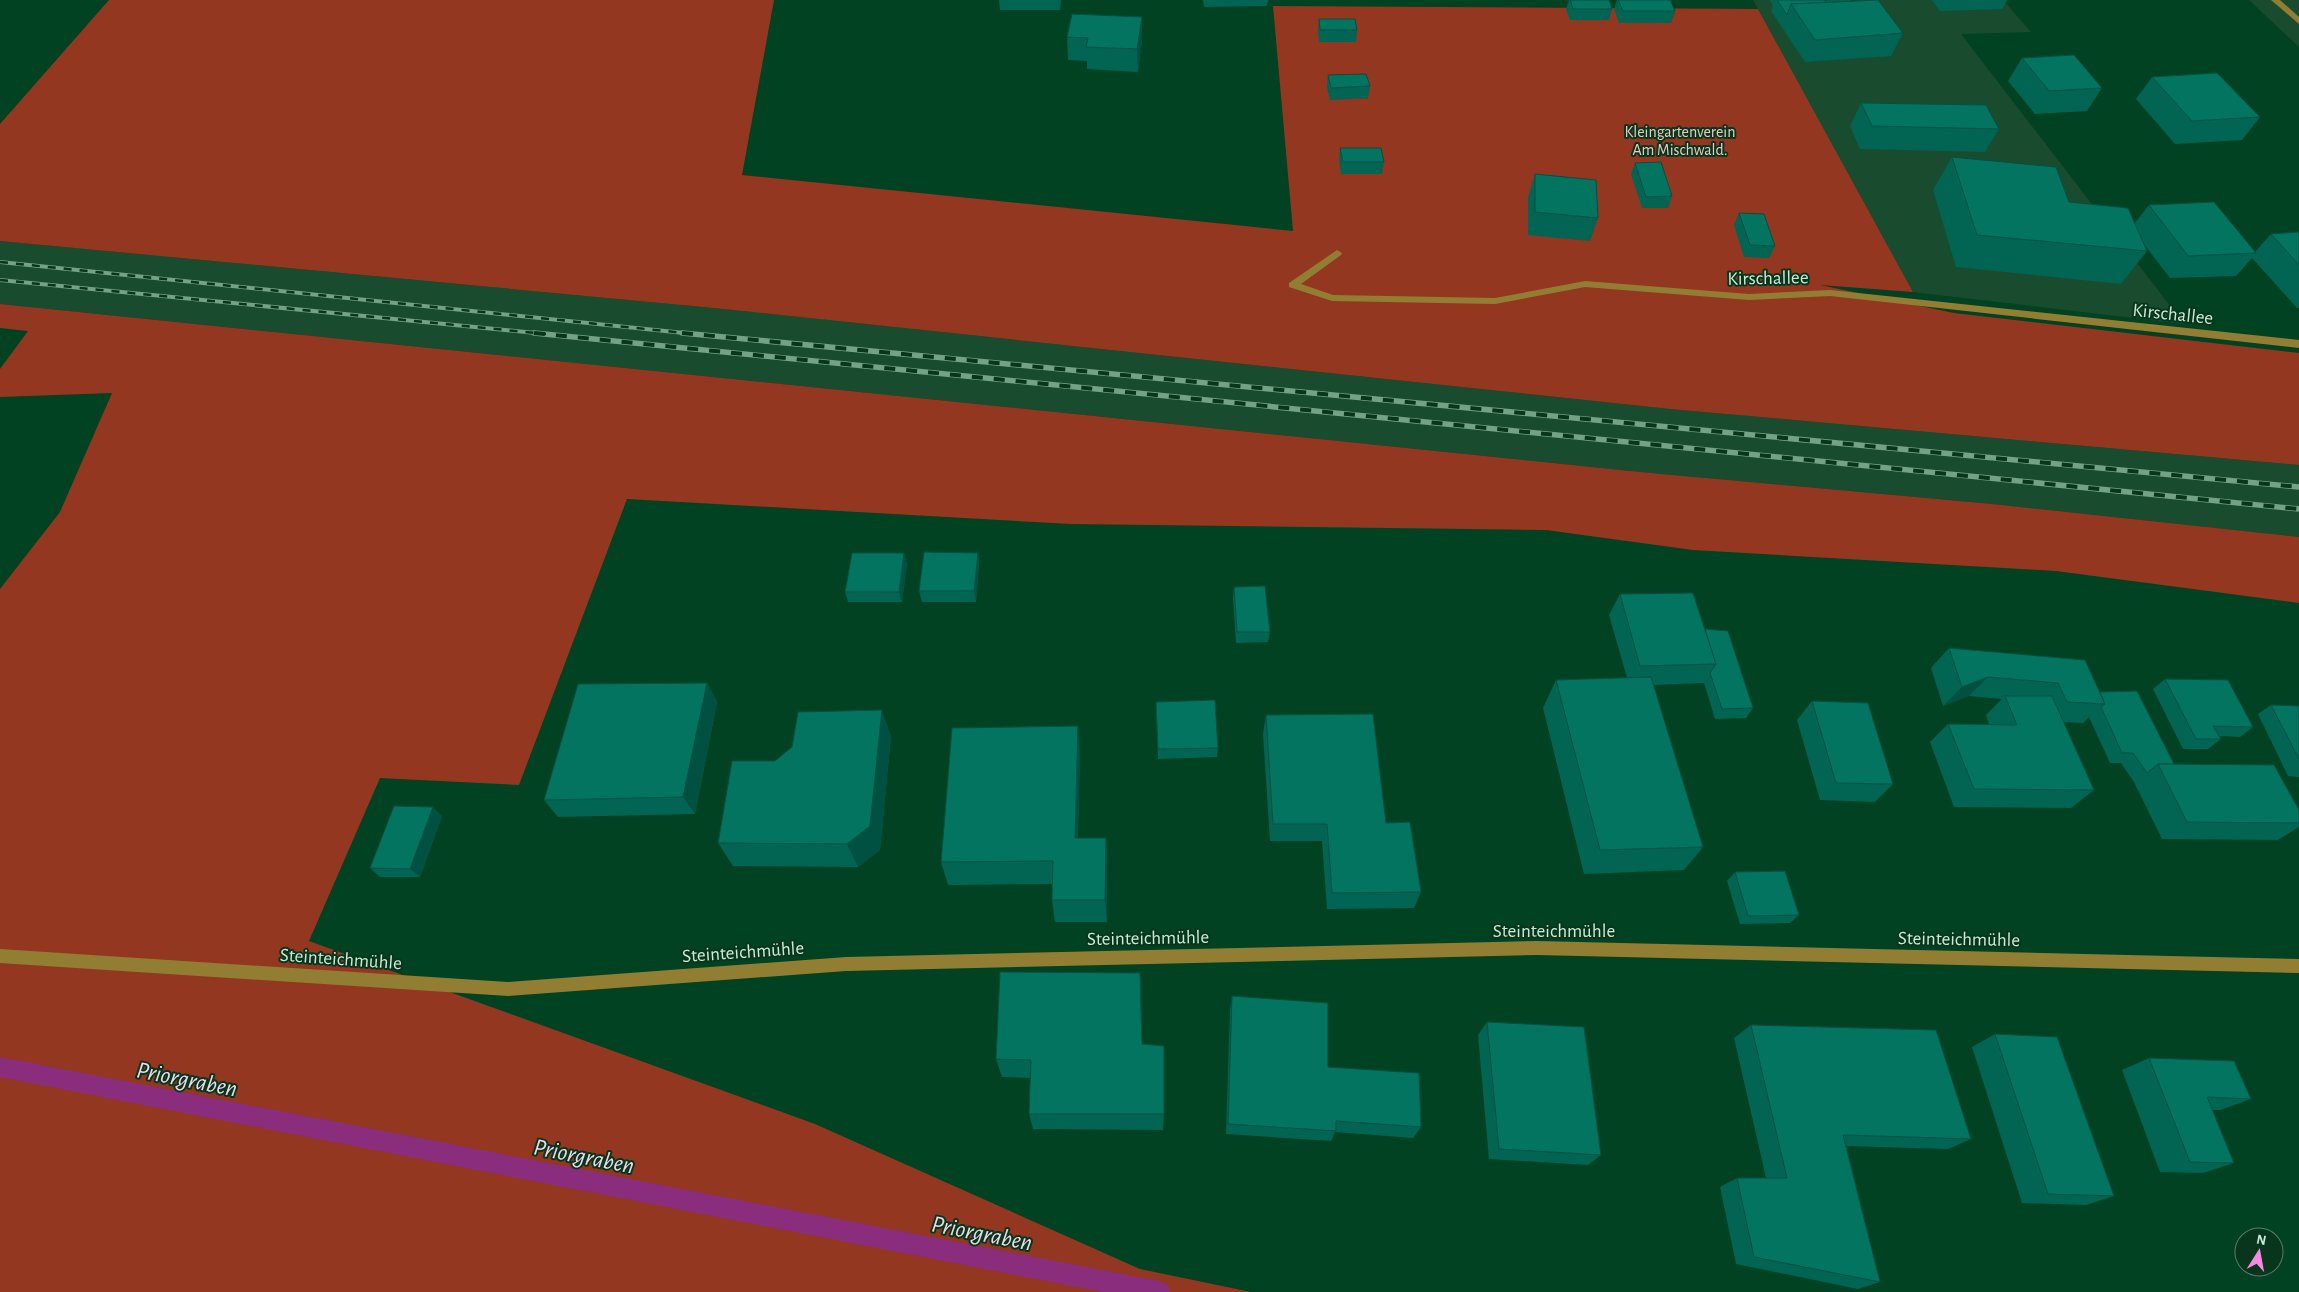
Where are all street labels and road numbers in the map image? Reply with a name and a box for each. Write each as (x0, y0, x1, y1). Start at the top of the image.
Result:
street label: Kirschallee (1727, 268, 1809, 289)
street label: Kirschallee (2132, 301, 2214, 328)
street label: Steinteichmühle (1493, 922, 1615, 941)
street label: Steinteichmühle (1087, 928, 1209, 949)
street label: Steinteichmühle (1898, 929, 2020, 950)
street label: Steinteichmühle (681, 939, 805, 966)
street label: Steinteichmühle (279, 946, 403, 973)

